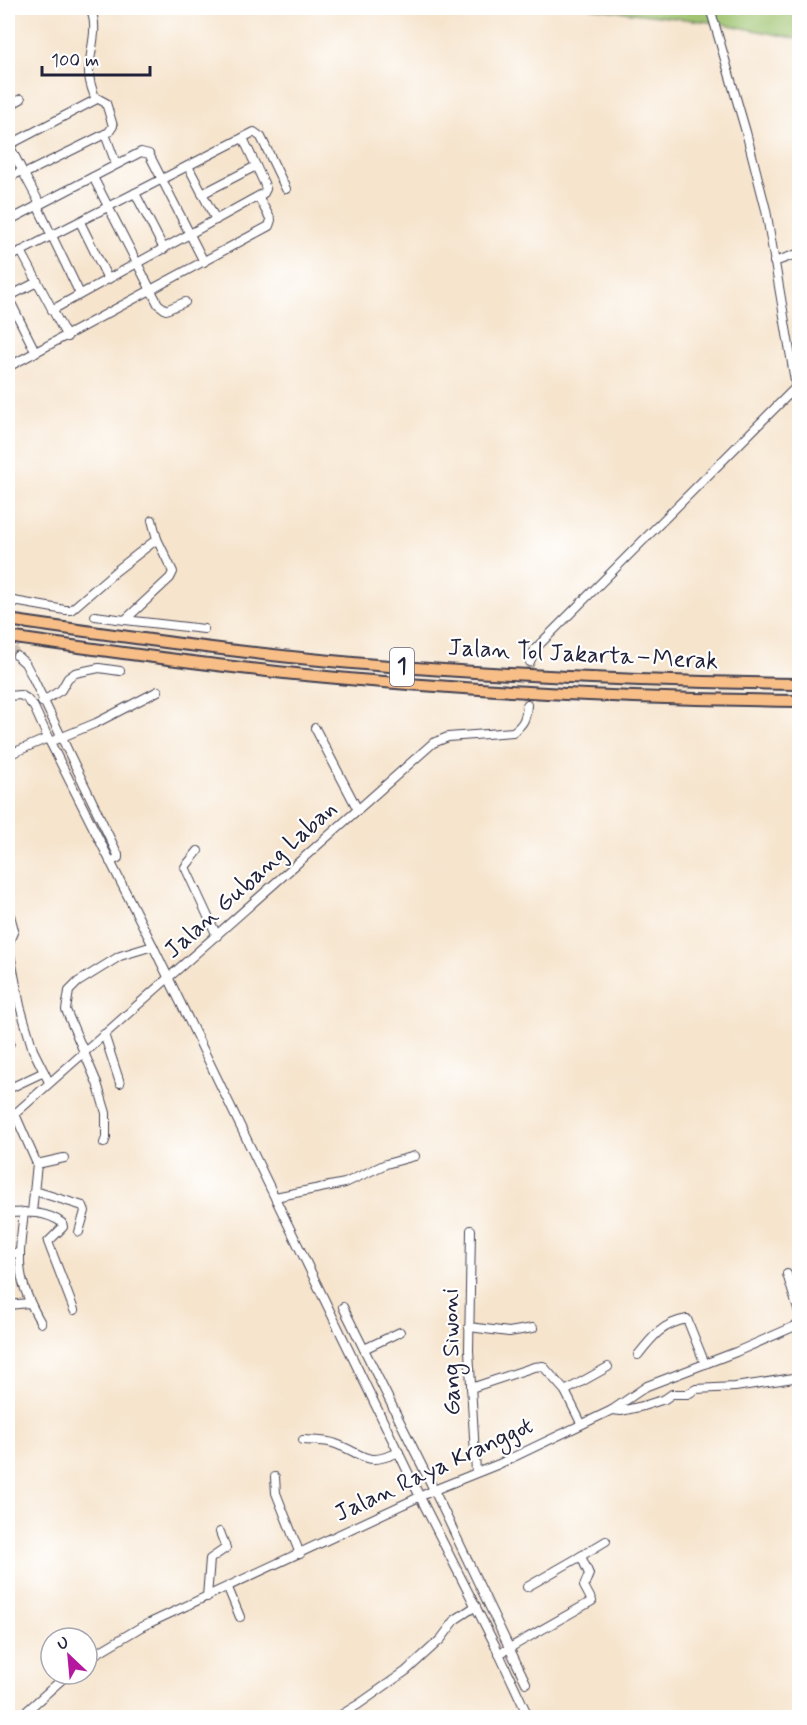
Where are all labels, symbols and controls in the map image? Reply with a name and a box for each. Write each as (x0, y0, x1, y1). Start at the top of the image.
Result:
scale bar (42, 39, 150, 77)
text: 100 m (51, 49, 99, 73)
street label: Jalan Tol Jakarta–Merak (447, 632, 719, 678)
road number: 1 (390, 648, 414, 686)
street label: Jalan Gubang Laban (158, 794, 344, 966)
street label: Gang Siwoni (435, 1288, 471, 1416)
street label: Jalan Raya Kranggot (330, 1410, 539, 1531)
north arrow (39, 1626, 99, 1686)
text: U (54, 1632, 72, 1656)

